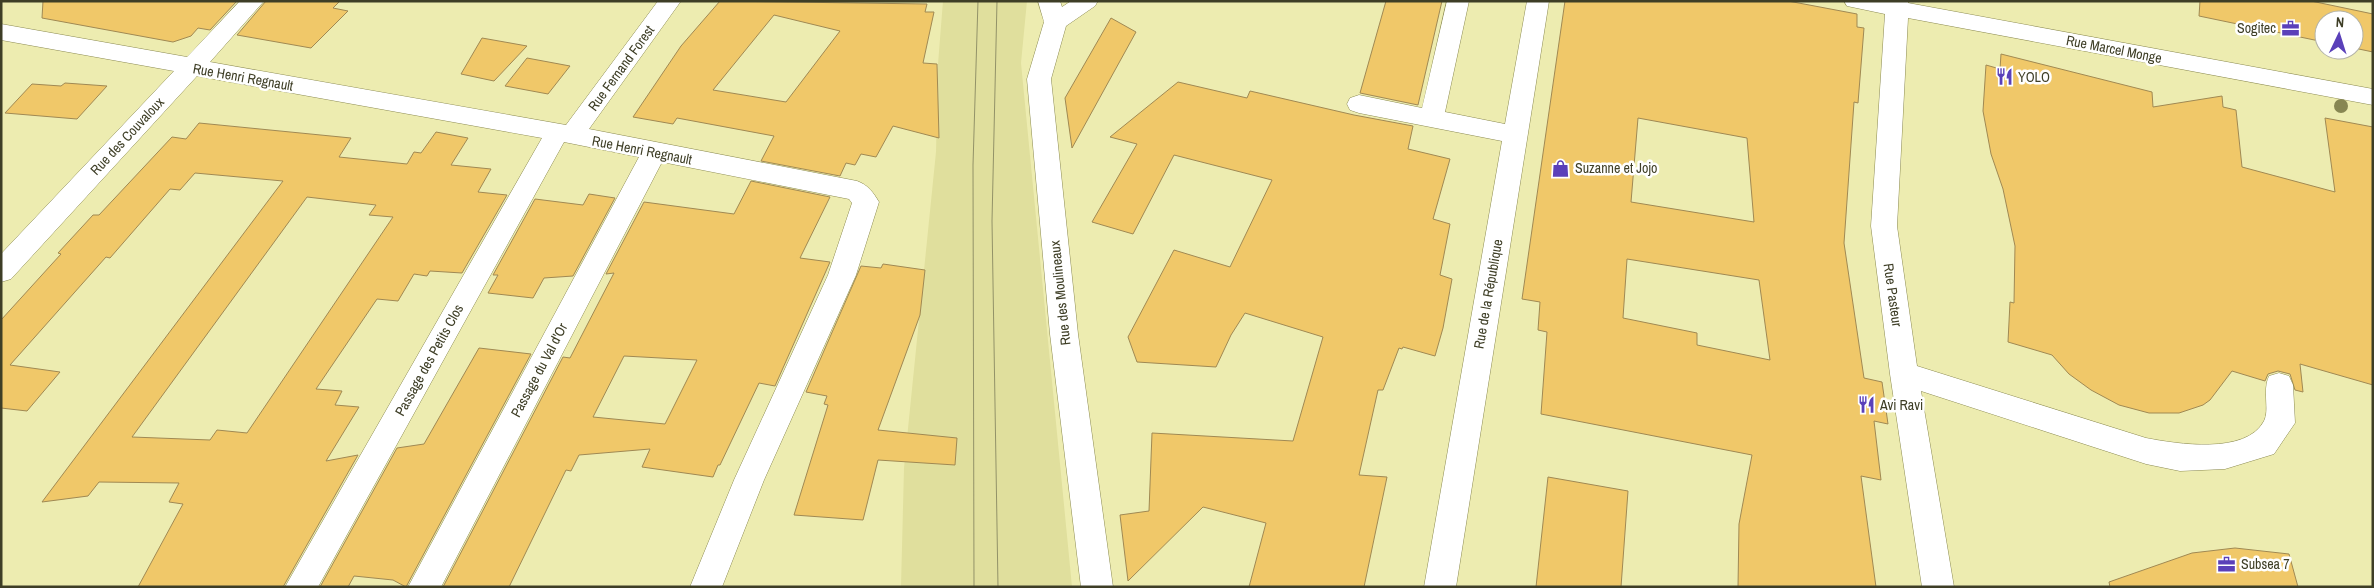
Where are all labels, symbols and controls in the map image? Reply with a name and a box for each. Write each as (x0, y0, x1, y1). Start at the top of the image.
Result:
north arrow (2314, 10, 2364, 60)
text: N (2335, 13, 2345, 31)
office icon: Sogitec (2280, 18, 2300, 38)
place label: Sogitec (2237, 19, 2276, 37)
street label: Rue Fernand Forest (584, 22, 658, 114)
street label: Rue Marcel Monge (2065, 31, 2163, 67)
street label: Rue Henri Regnault (191, 59, 295, 95)
restaurant icon: YOLO (1994, 67, 2014, 87)
place label: YOLO (2018, 68, 2050, 86)
street label: Rue des Couvaloux (86, 93, 168, 179)
street label: Rue Henri Regnault (590, 131, 694, 169)
shop icon: Suzanne et Jojo (1551, 158, 1571, 178)
place label: Suzanne et Jojo (1575, 159, 1657, 177)
street label: Rue de la République (1469, 238, 1507, 350)
street label: Rue des Moulineaux (1046, 239, 1074, 346)
street label: Rue Pasteur (1880, 262, 1906, 328)
street label: Passage des Petits Clos (391, 301, 467, 419)
street label: Passage du Val d'Or (507, 320, 571, 420)
restaurant icon: Avi Ravi (1856, 395, 1876, 415)
place label: Avi Ravi (1879, 396, 1923, 414)
office icon: Subsea 7 (2217, 554, 2237, 574)
place label: Subsea 7 (2241, 555, 2290, 573)

